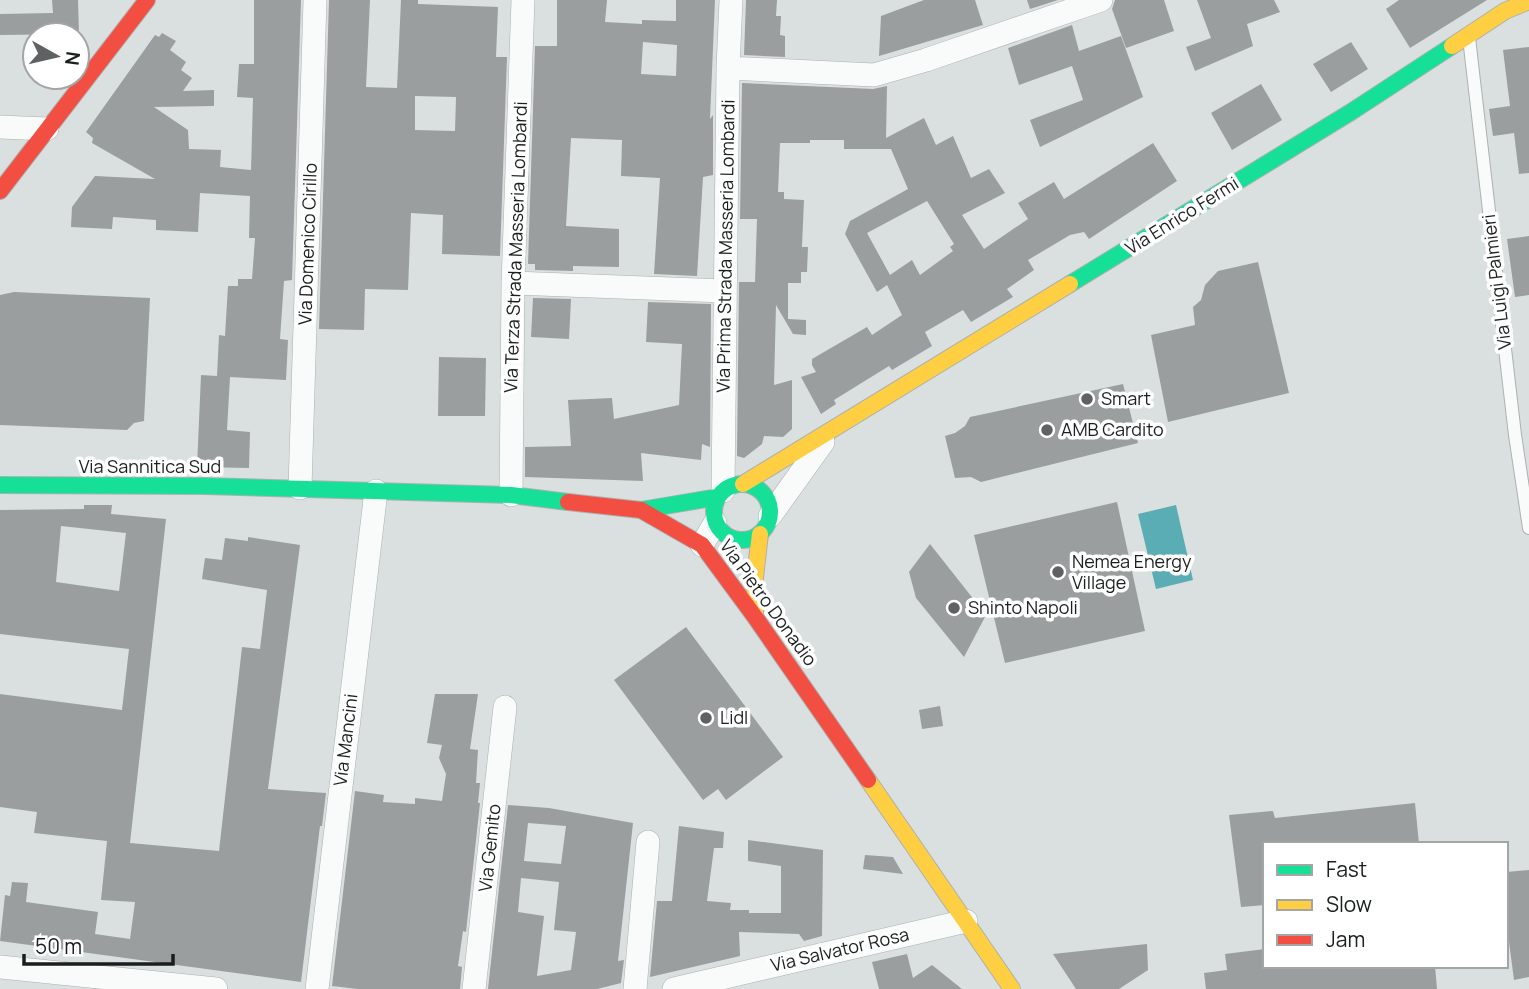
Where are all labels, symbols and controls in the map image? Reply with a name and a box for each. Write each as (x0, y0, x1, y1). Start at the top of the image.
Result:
north arrow (21, 21, 91, 91)
text: N (59, 50, 87, 67)
street label: Via Prima Strada Masseria Lombardi (710, 99, 740, 393)
street label: Via Terza Strada Masseria Lombardi (498, 101, 532, 393)
street label: Via Domenico Cirillo (292, 163, 322, 325)
street label: Via Enrico Fermi (1120, 171, 1243, 260)
street label: Via Luigi Palmieri (1476, 213, 1516, 351)
place label: Smart (1101, 386, 1151, 410)
marker: Smart (1079, 391, 1095, 407)
place label: AMB Cardito (1061, 417, 1164, 441)
marker: AMB Cardito (1039, 422, 1055, 438)
street label: Via Sannitica Sud (79, 454, 221, 478)
street label: Via Pietro Donadio (715, 534, 823, 670)
place label: Nemea Energy Village (1072, 549, 1192, 594)
marker: Nemea Energy Village (1050, 564, 1066, 580)
place label: Shinto Napoli (968, 595, 1078, 619)
marker: Shinto Napoli (946, 600, 962, 616)
street label: Via Mancini (327, 692, 363, 787)
place label: Lidl (720, 705, 748, 729)
marker: Lidl (698, 710, 714, 726)
street label: Via Gemito (472, 803, 506, 893)
legend (1263, 842, 1508, 968)
text: Fast (1326, 855, 1367, 883)
text: Slow (1326, 890, 1372, 918)
street label: Via Salvator Rosa (768, 921, 911, 977)
scale bar (24, 922, 173, 966)
text: Jam (1326, 925, 1365, 953)
text: 50 m (35, 932, 82, 960)

